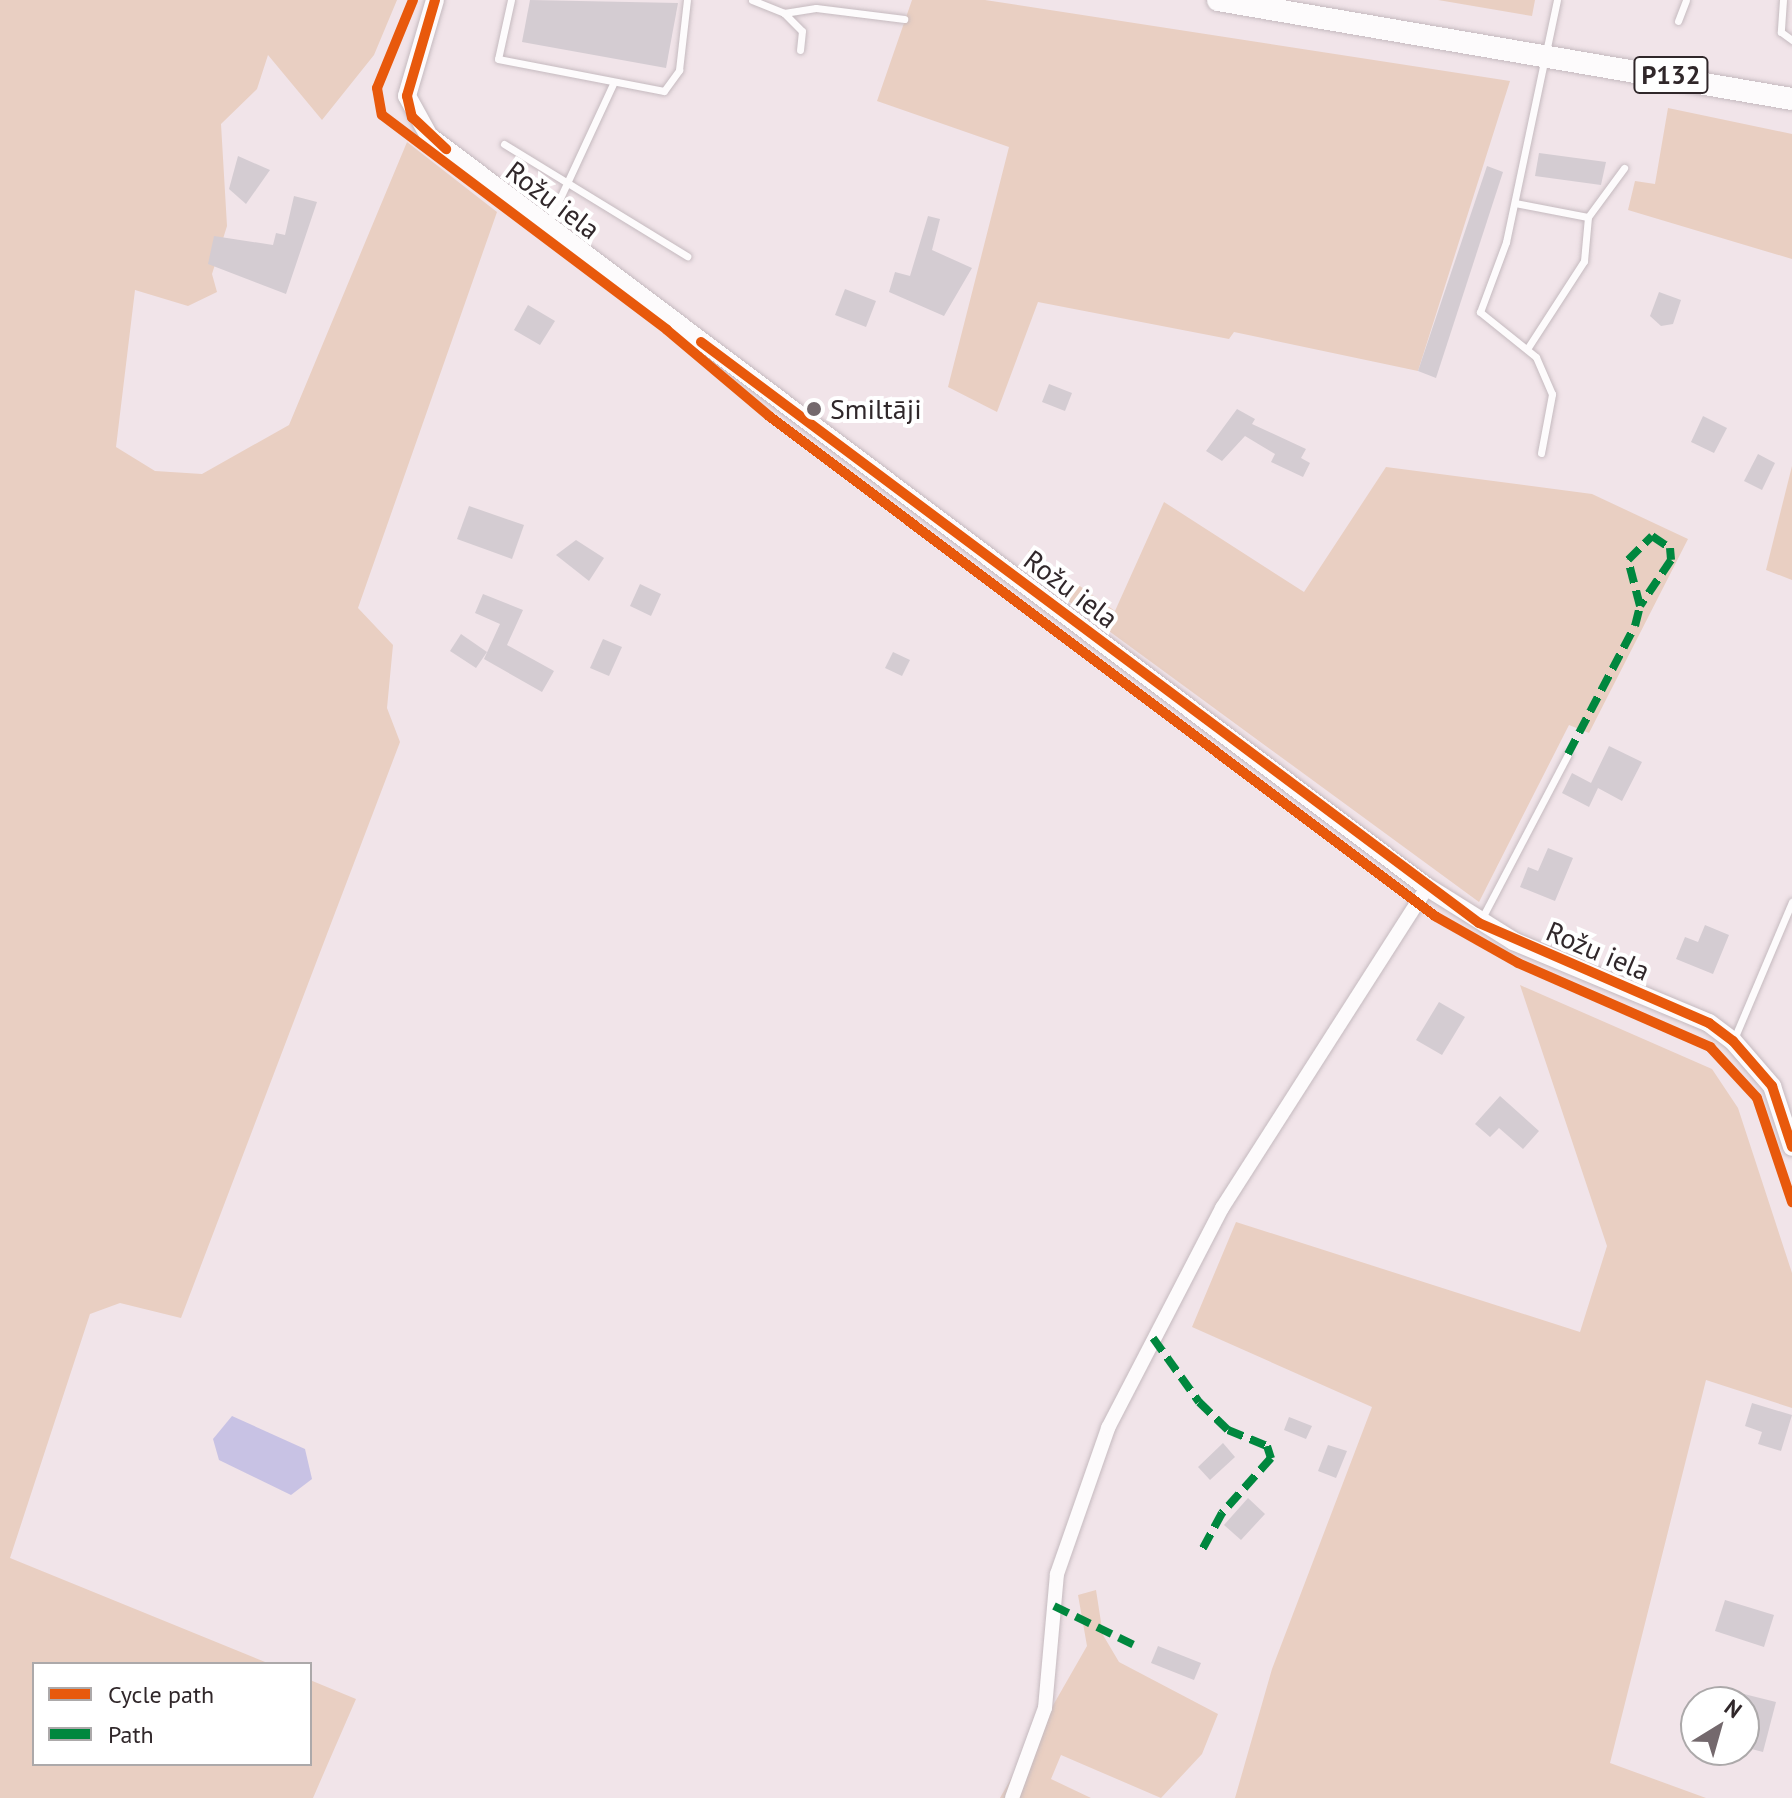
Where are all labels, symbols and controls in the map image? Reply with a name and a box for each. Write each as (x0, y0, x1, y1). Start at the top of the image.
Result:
road number: P132 (1633, 53, 1709, 97)
street label: Rožu iela (499, 154, 607, 246)
place label: Smiltāji (830, 392, 922, 426)
marker: Smiltāji (805, 400, 823, 418)
street label: Rožu iela (1017, 543, 1125, 635)
street label: Rožu iela (1541, 914, 1655, 988)
legend (32, 1662, 312, 1766)
text: Cycle path (108, 1679, 214, 1710)
north arrow (1680, 1686, 1760, 1766)
text: N (1719, 1693, 1747, 1724)
text: Path (108, 1719, 154, 1750)

